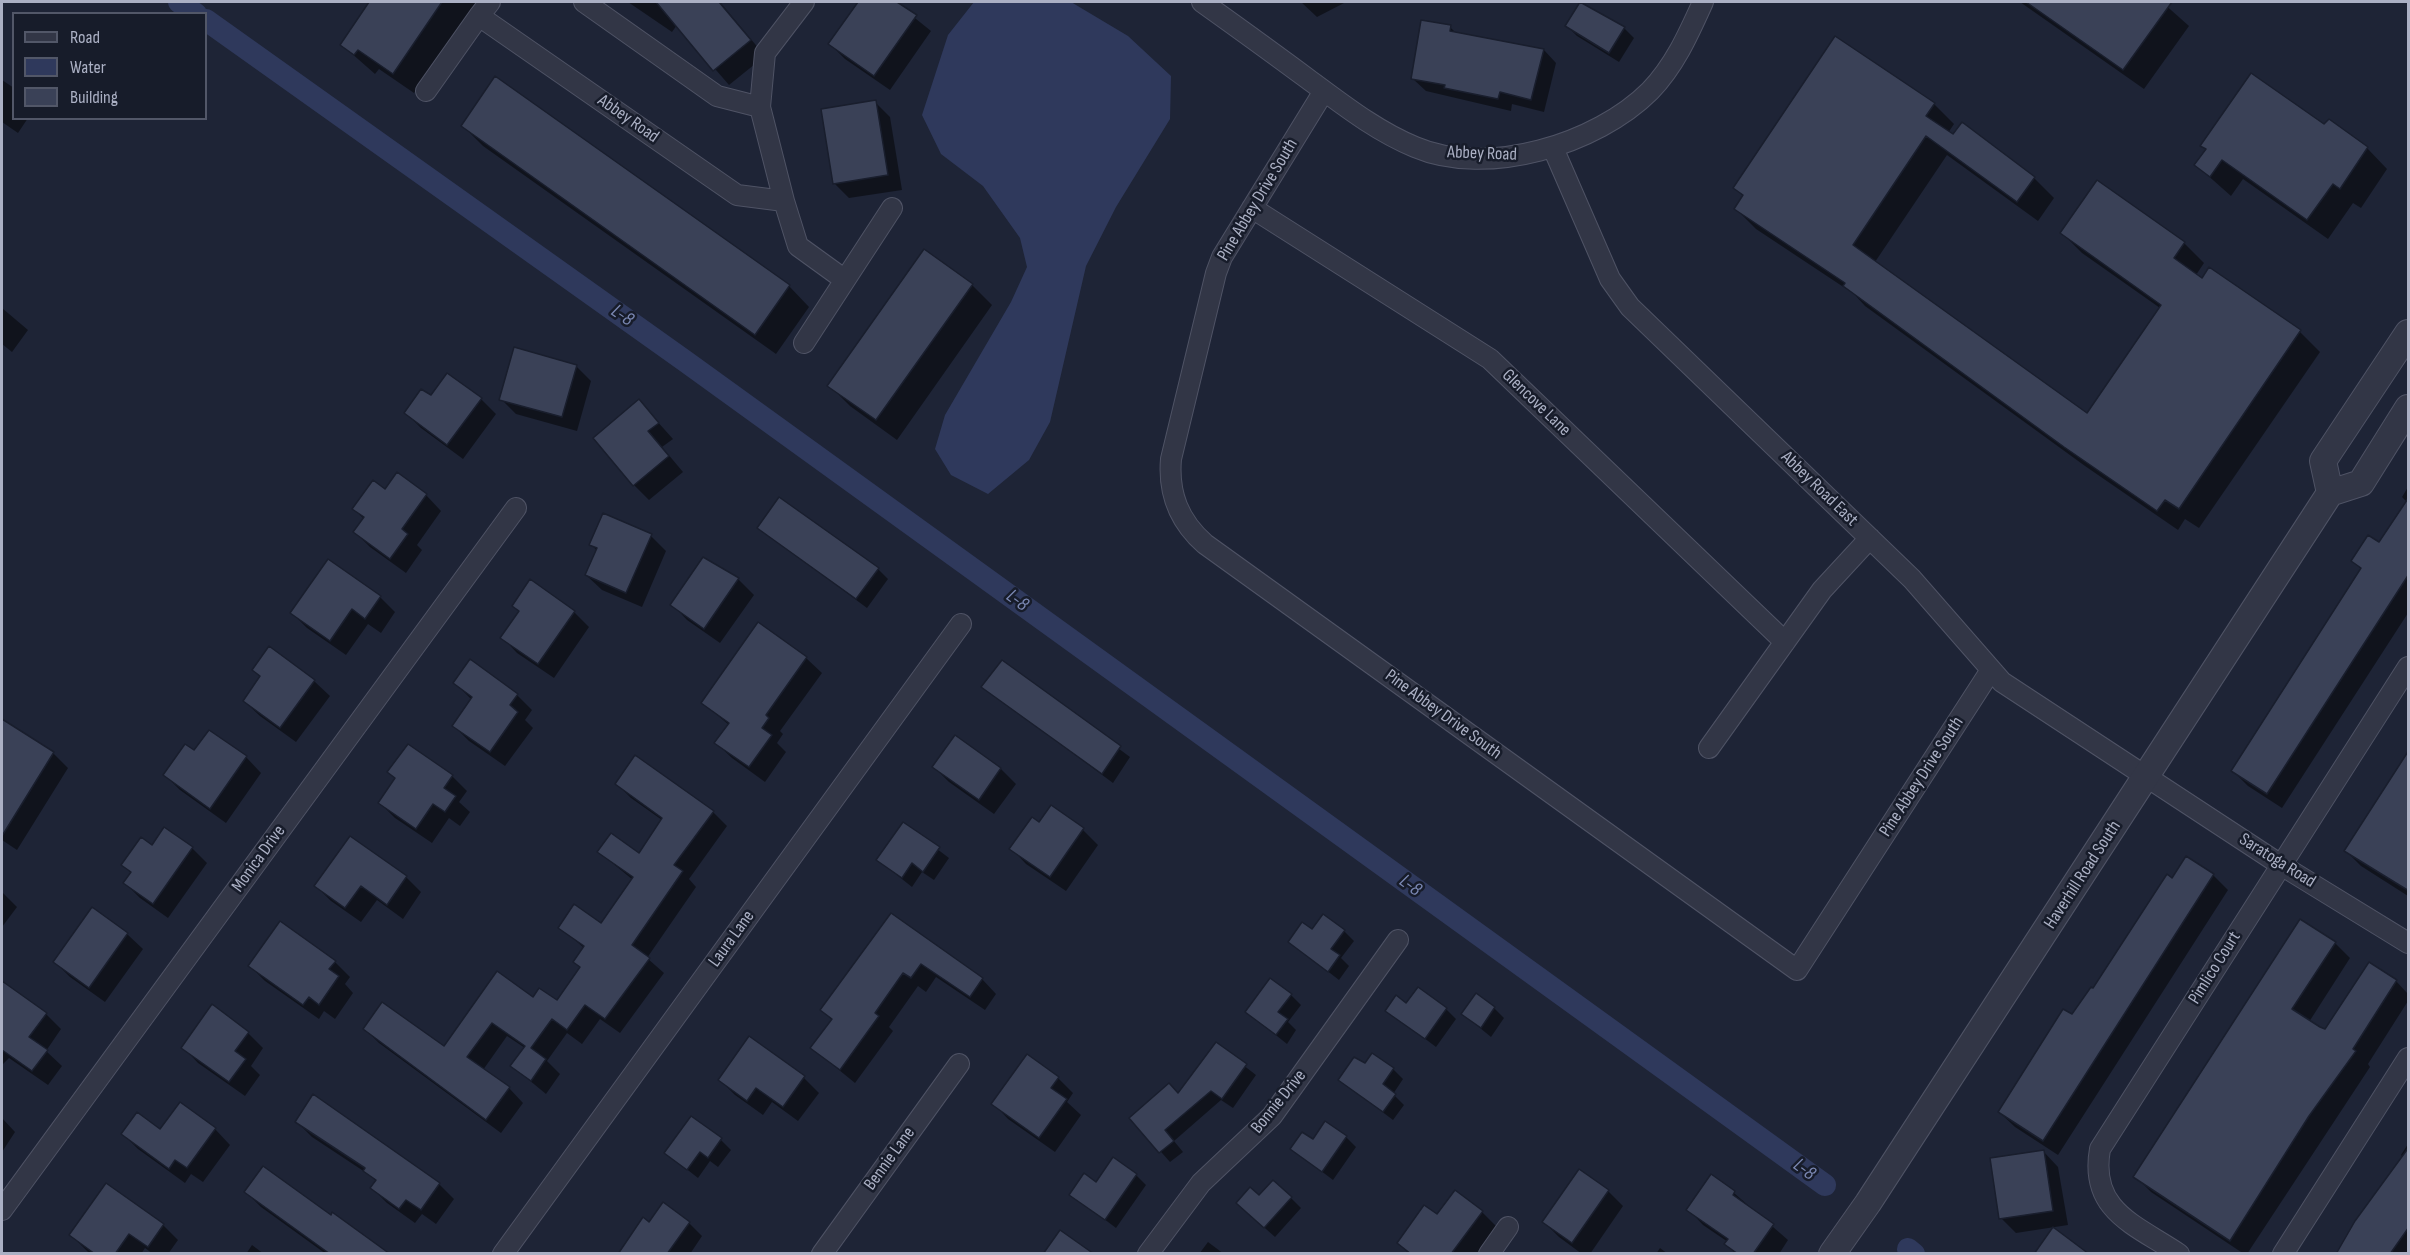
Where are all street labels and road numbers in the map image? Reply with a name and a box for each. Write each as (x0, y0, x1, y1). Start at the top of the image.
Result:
street label: Abbey Road (593, 90, 663, 148)
street label: Pine Abbey Drive South (1213, 135, 1303, 265)
street label: Abbey Road (1447, 142, 1517, 166)
street label: Glencove Lane (1497, 365, 1575, 441)
street label: Abbey Road East (1776, 447, 1862, 531)
street label: Pine Abbey Drive South (1381, 665, 1505, 765)
street label: Pine Abbey Drive South (1875, 713, 1969, 841)
street label: Haverhill Road South (2040, 817, 2126, 933)
street label: Monica Drive (228, 821, 290, 897)
street label: Saratoga Road (2235, 829, 2319, 893)
street label: Laura Lane (704, 907, 760, 971)
street label: Pimlico Court (2184, 928, 2246, 1008)
street label: Bonnie Drive (1247, 1066, 1311, 1138)
street label: Bennie Lane (860, 1123, 920, 1195)

